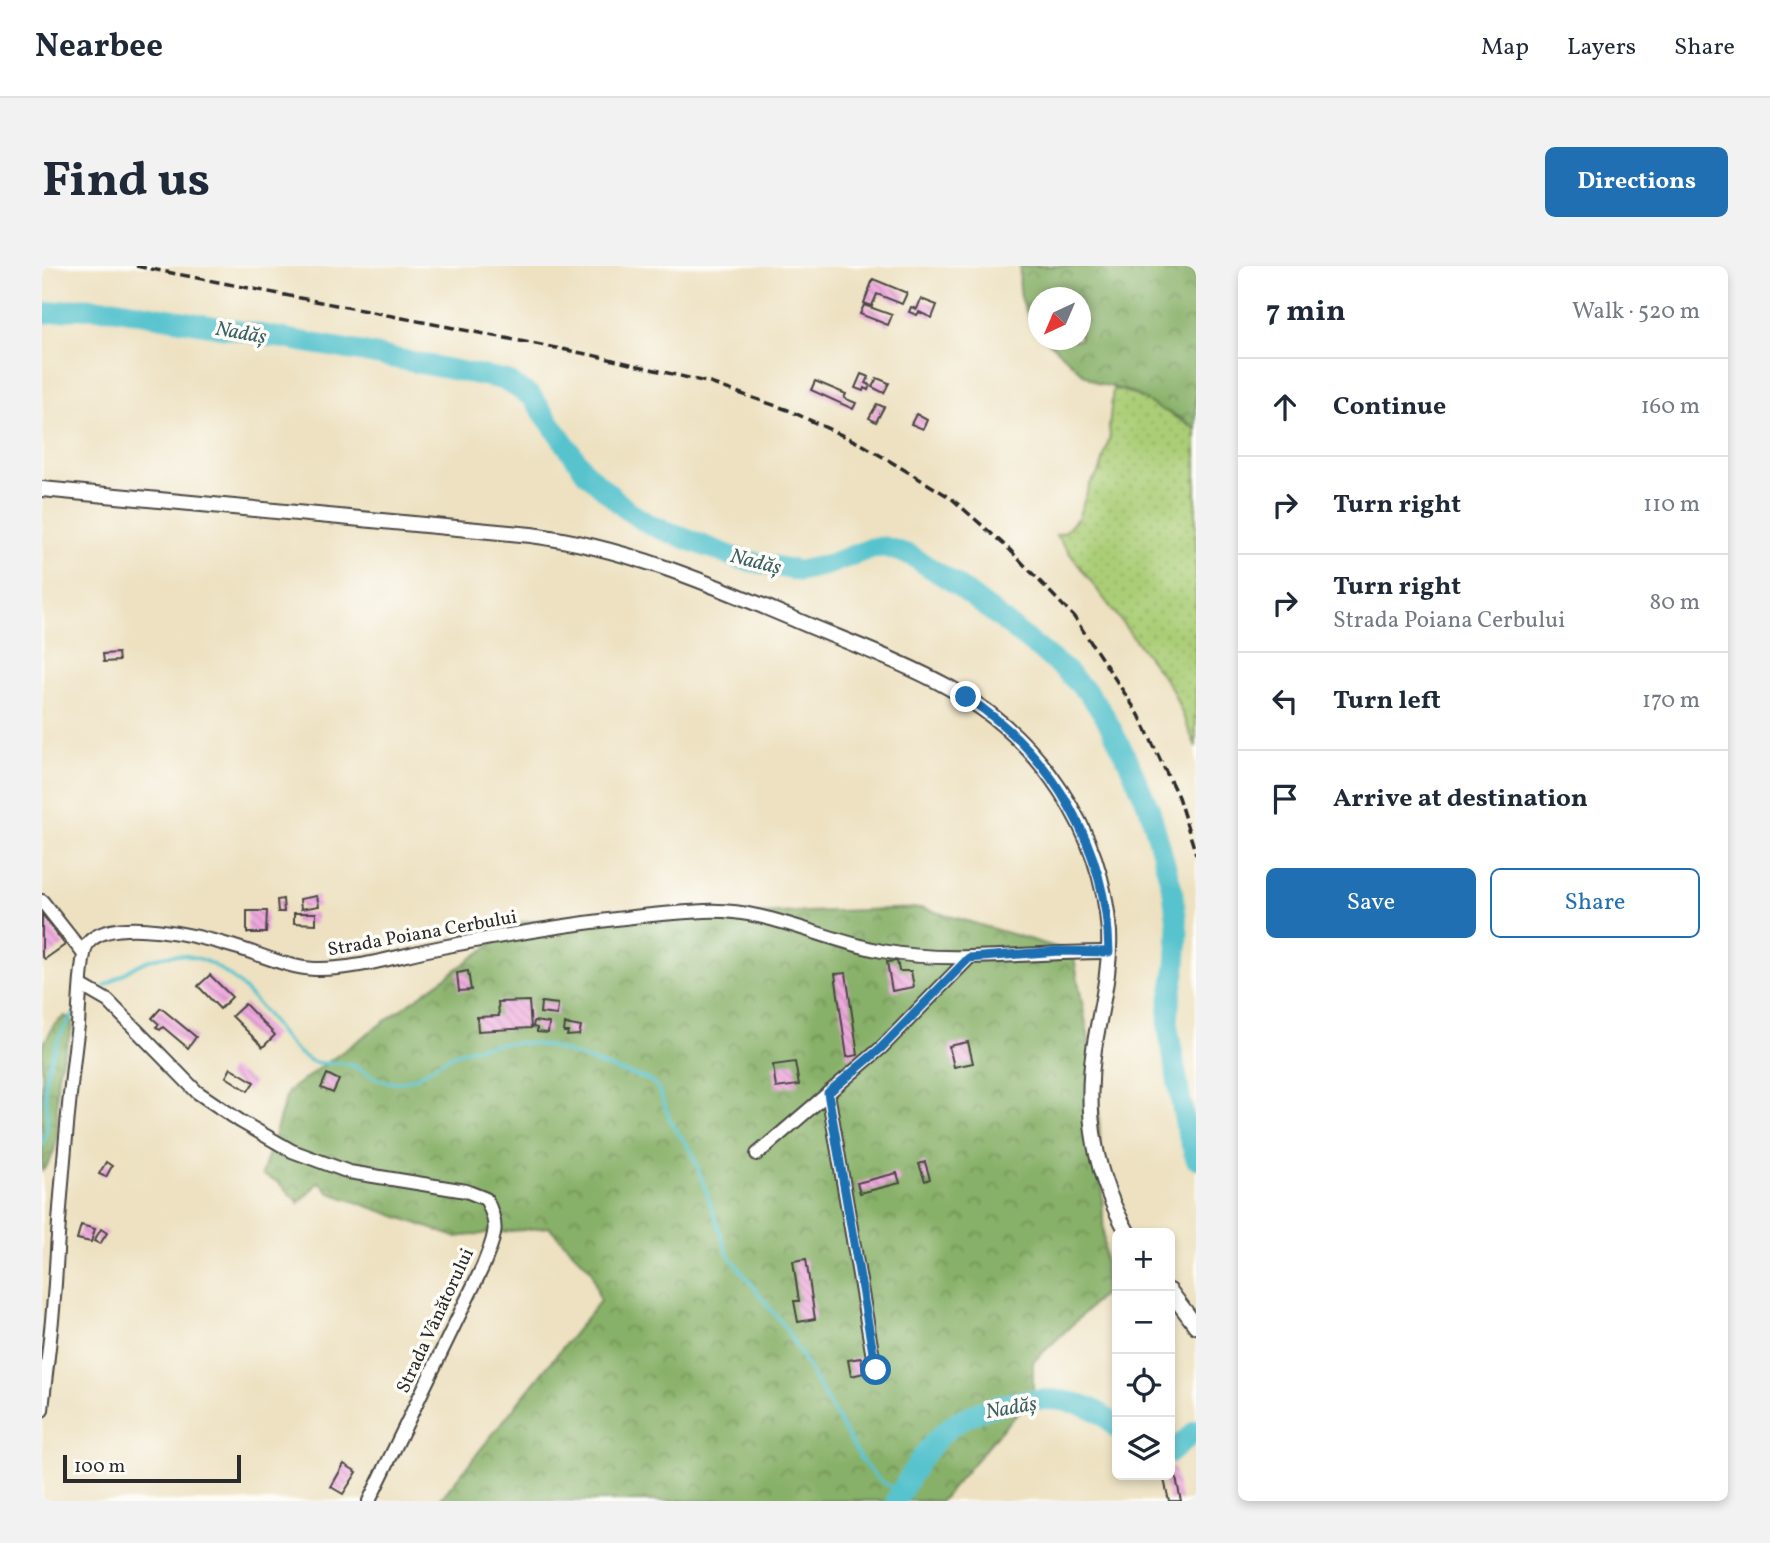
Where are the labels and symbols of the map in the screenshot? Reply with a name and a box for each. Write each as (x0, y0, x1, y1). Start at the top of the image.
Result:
north arrow (1028, 287, 1091, 350)
water label: Nadăș (213, 315, 269, 352)
water label: Nadăș (727, 542, 784, 583)
route end (950, 681, 981, 712)
street label: Strada Poiana Cerbului (326, 904, 519, 963)
street label: Strada Vânătorului (391, 1244, 481, 1398)
route start (860, 1354, 891, 1385)
water label: Nadăș (983, 1390, 1039, 1427)
scale bar (63, 1452, 242, 1484)

